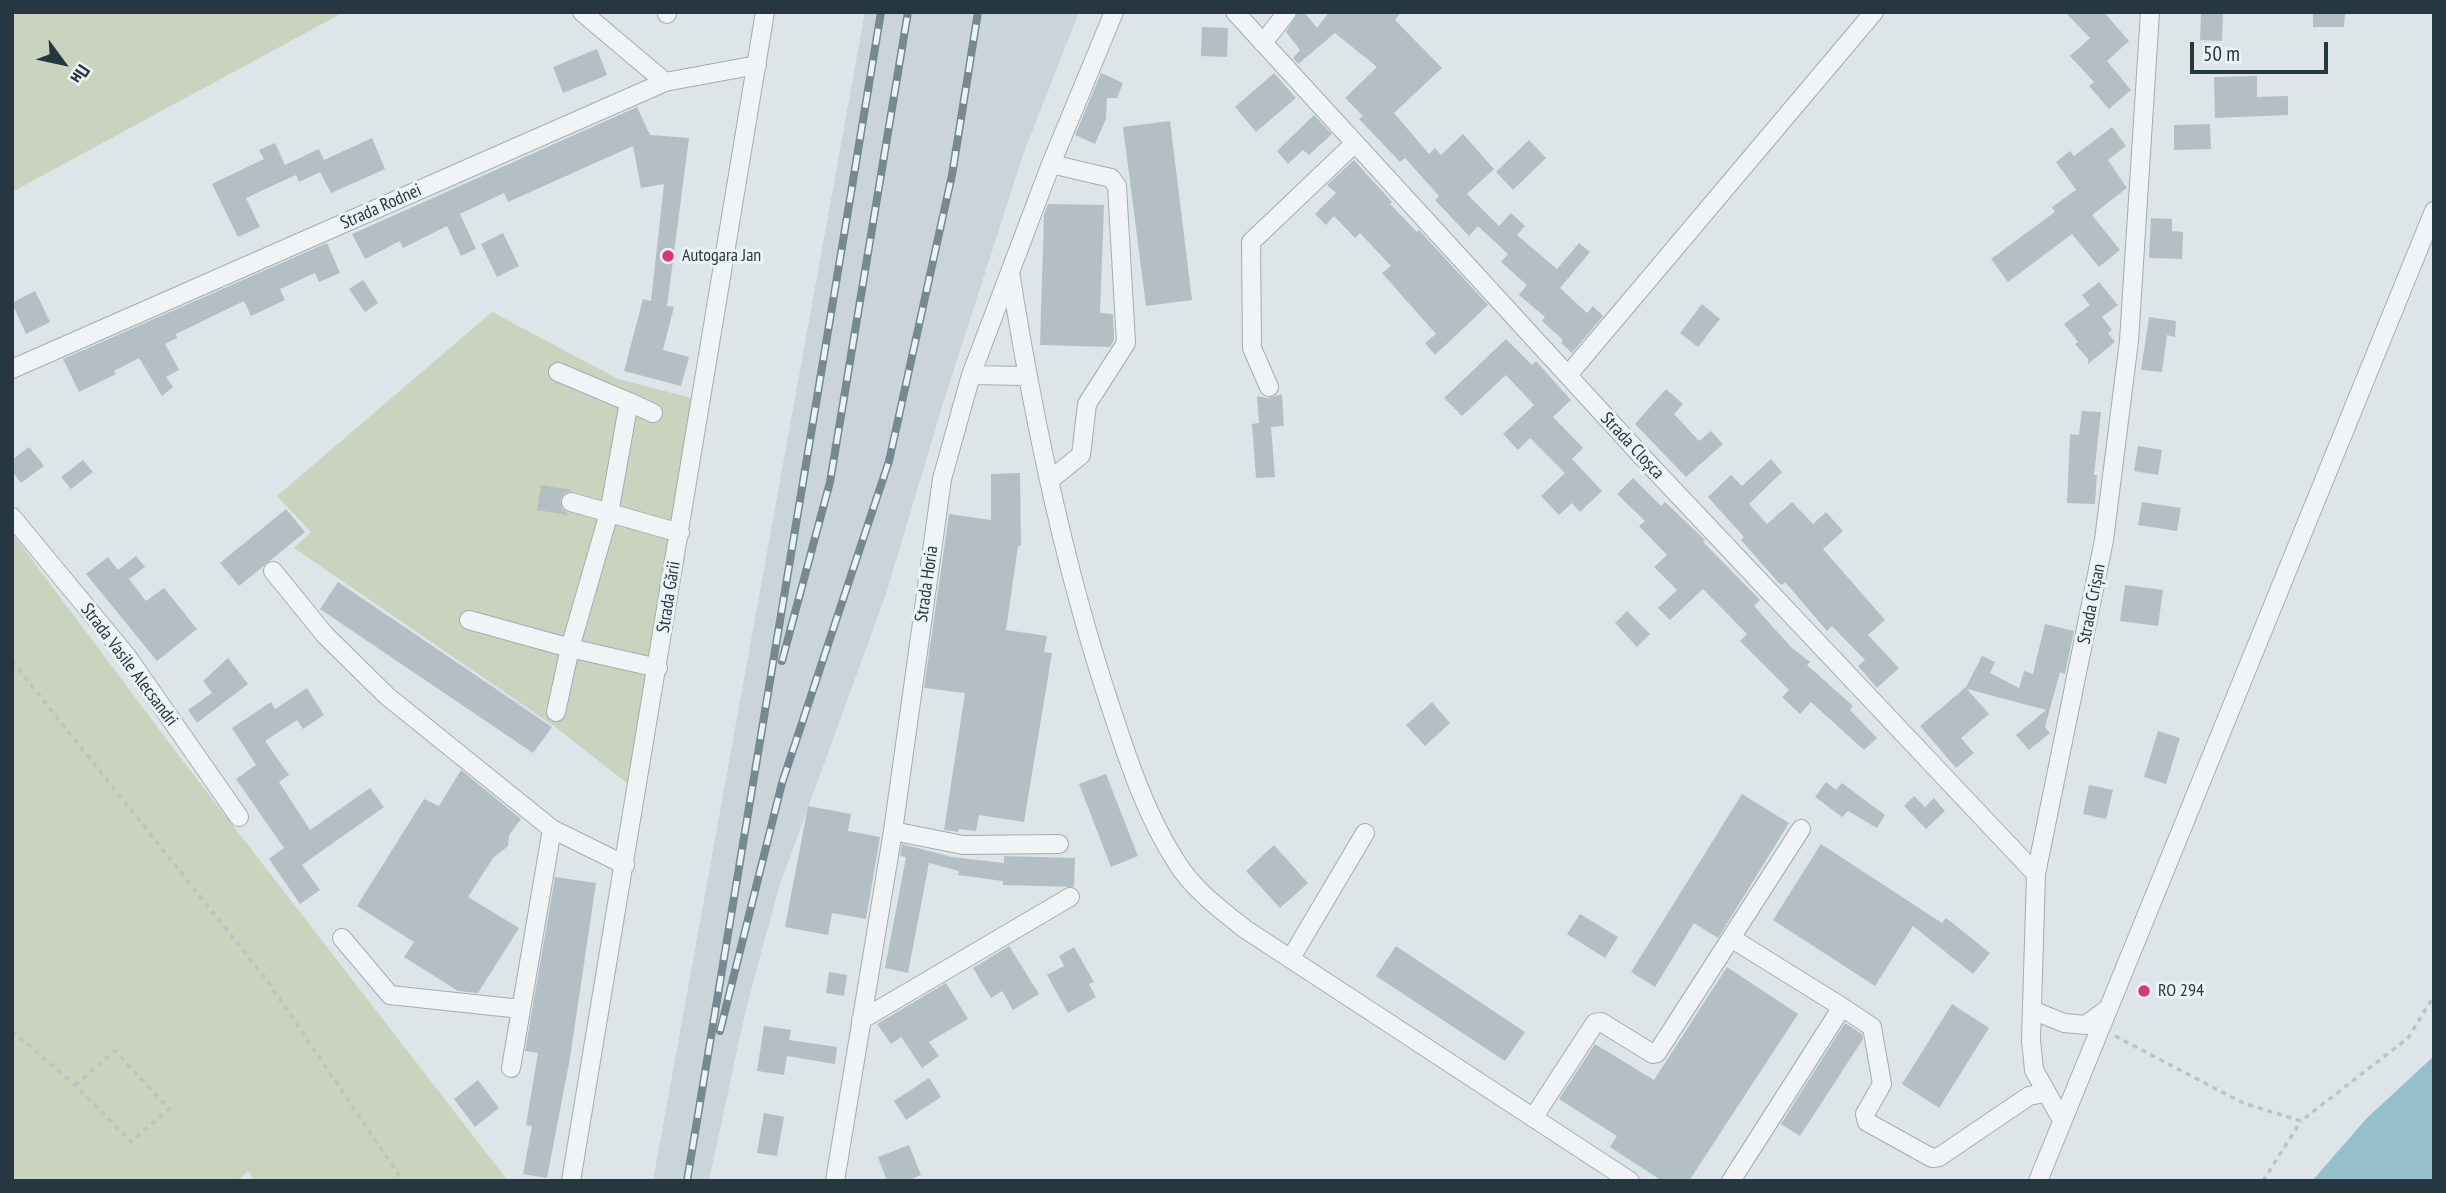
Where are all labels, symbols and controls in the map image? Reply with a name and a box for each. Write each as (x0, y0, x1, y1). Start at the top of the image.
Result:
north arrow (28, 28, 98, 98)
scale bar (2194, 28, 2332, 72)
text: 50 m (2203, 40, 2240, 67)
text: Пн (66, 60, 96, 89)
street label: Strada Rodnei (337, 180, 425, 234)
place label: Autogara Jan (682, 245, 761, 267)
marker: Autogara Jan (660, 248, 676, 264)
street label: Strada Cloșca (1596, 408, 1668, 484)
street label: Strada Horia (911, 544, 943, 624)
street label: Strada Gării (653, 560, 685, 634)
street label: Strada Crișan (2074, 562, 2110, 646)
street label: Strada Vasile Alecsandri (76, 599, 182, 731)
place label: RO 294 (2158, 980, 2204, 1002)
marker: RO 294 (2136, 983, 2152, 999)

